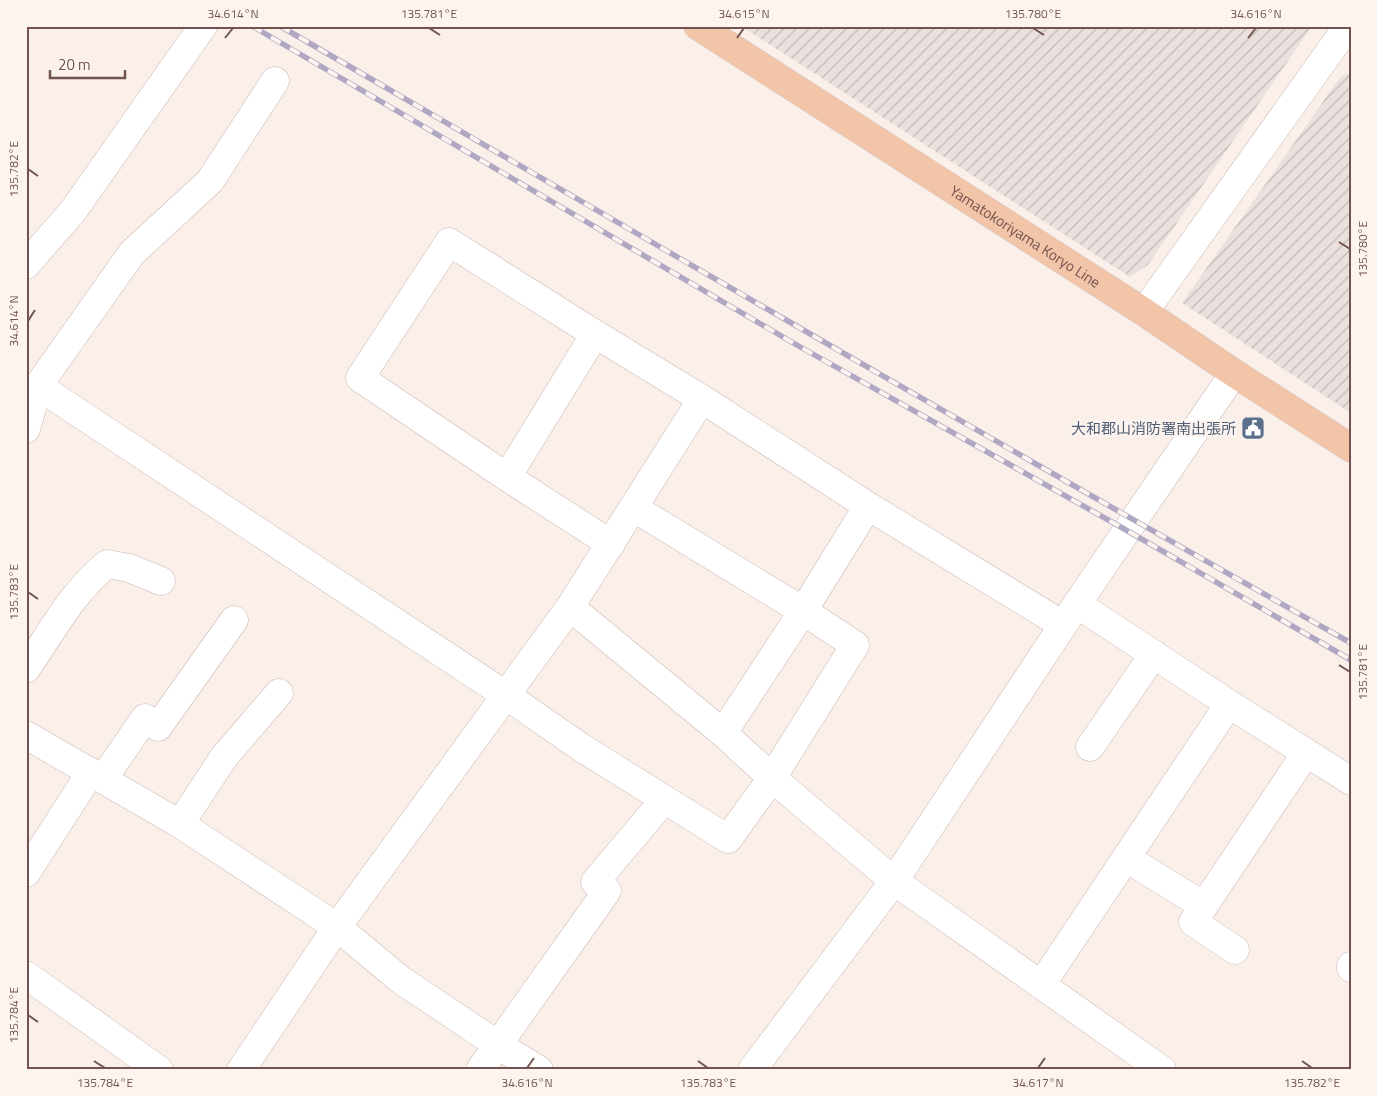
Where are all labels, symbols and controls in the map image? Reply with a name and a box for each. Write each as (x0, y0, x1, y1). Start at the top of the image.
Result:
text: 34.614°N (207, 4, 259, 23)
text: 135.781°E (401, 4, 457, 23)
text: 34.615°N (718, 4, 770, 23)
text: 135.780°E (1005, 4, 1061, 23)
text: 34.616°N (1230, 4, 1282, 23)
scale bar (50, 48, 125, 80)
text: 20 m (58, 53, 91, 76)
text: 135.782°E (4, 141, 23, 197)
street label: Yamatokoriyama Koryo Line (945, 179, 1105, 293)
text: 135.780°E (1353, 221, 1372, 277)
text: 34.614°N (4, 295, 23, 347)
public building icon: 大和郡山消防署南出張所 (1240, 415, 1266, 441)
place label: 大和郡山消防署南出張所 (1071, 417, 1236, 440)
text: 135.783°E (4, 564, 23, 620)
text: 135.781°E (1353, 644, 1372, 700)
text: 135.784°E (4, 987, 23, 1043)
text: 135.784°E (77, 1073, 133, 1092)
text: 34.616°N (501, 1073, 553, 1092)
text: 135.783°E (680, 1073, 736, 1092)
text: 34.617°N (1012, 1073, 1064, 1092)
text: 135.782°E (1284, 1073, 1340, 1092)

